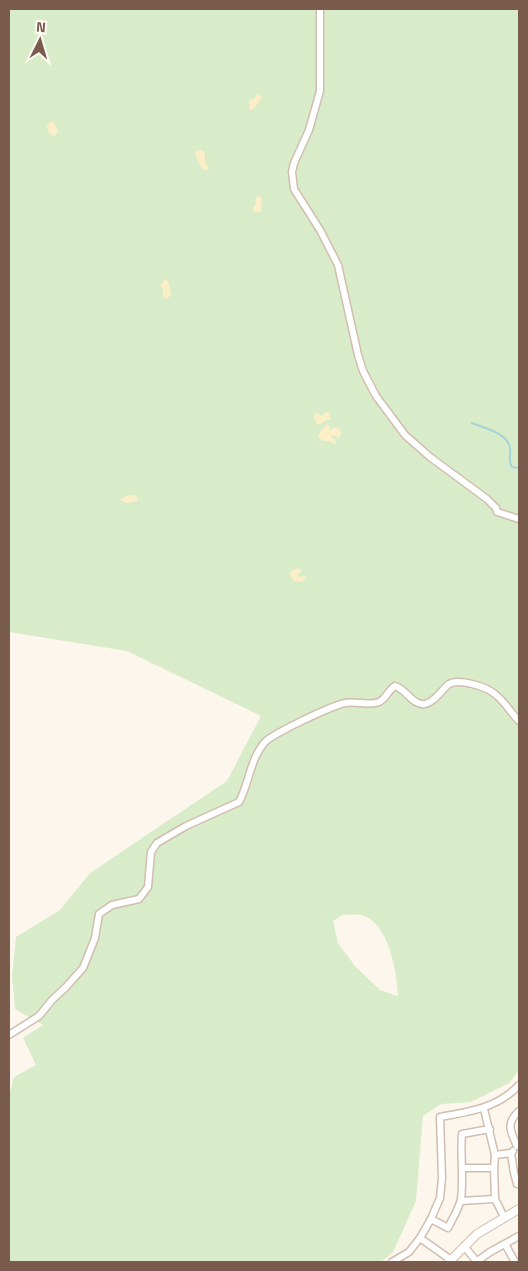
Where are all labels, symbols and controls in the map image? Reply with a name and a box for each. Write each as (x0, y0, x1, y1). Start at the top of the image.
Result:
north arrow (15, 15, 65, 65)
text: N (35, 16, 47, 37)

